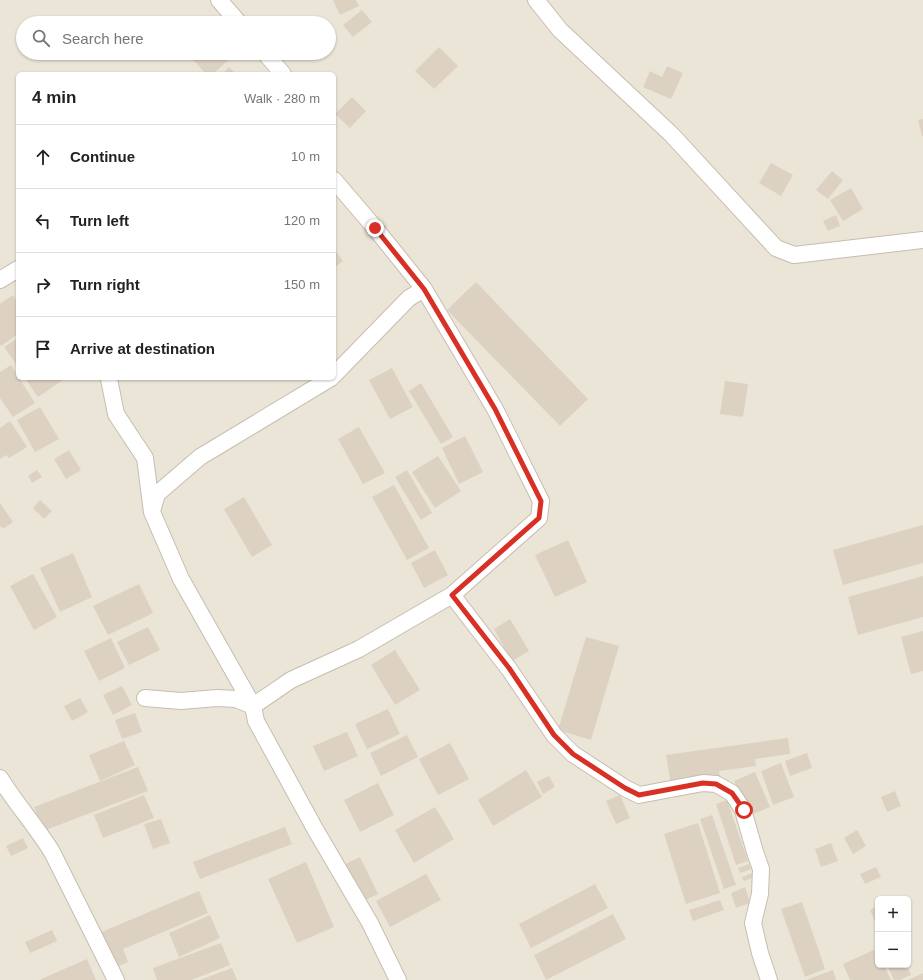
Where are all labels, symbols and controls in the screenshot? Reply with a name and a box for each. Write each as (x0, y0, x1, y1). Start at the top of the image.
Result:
search box (16, 16, 336, 60)
icon: search (30, 27, 52, 49)
text: Search here (62, 30, 144, 47)
text: 4 min (32, 88, 76, 107)
text: Walk · 280 m (244, 91, 320, 106)
icon: ahead (32, 146, 54, 168)
text: Continue (70, 148, 135, 165)
text: 10 m (291, 149, 320, 164)
icon: left (32, 210, 54, 232)
text: Turn left (70, 212, 129, 229)
text: 120 m (284, 213, 320, 228)
route end (366, 219, 384, 237)
icon: right (32, 274, 54, 296)
text: Turn right (70, 276, 140, 293)
text: 150 m (284, 277, 320, 292)
icon: arrive (32, 338, 54, 360)
text: Arrive at destination (70, 340, 215, 357)
route start (735, 801, 753, 819)
map controls (875, 896, 911, 968)
button: + (875, 896, 911, 932)
button: − (875, 932, 911, 968)

